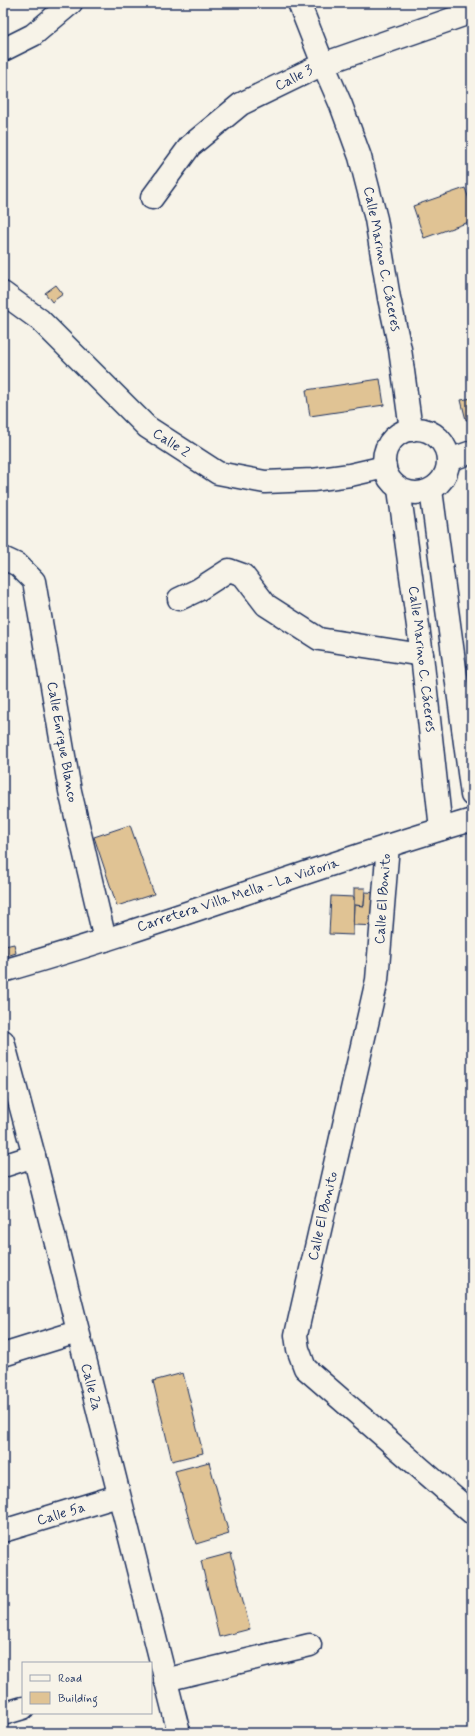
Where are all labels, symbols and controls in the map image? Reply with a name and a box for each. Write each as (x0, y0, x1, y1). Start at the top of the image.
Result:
street label: Calle 3 (272, 61, 316, 95)
street label: Calle Marino C. Cáceres (359, 185, 405, 333)
street label: Calle 2 (149, 424, 193, 462)
street label: Calle Marino C. Cáceres (404, 585, 440, 734)
street label: Calle Enrique Blanco (43, 680, 82, 804)
street label: Calle El Bonito (371, 853, 395, 945)
street label: Carretera Villa Mella - La Victoria (135, 854, 342, 936)
street label: Calle El Bonito (304, 1170, 342, 1262)
street label: Calle 2a (76, 1362, 106, 1412)
street label: Calle 5a (35, 1498, 87, 1530)
legend (22, 1662, 152, 1714)
text: Road (58, 1671, 82, 1687)
text: Building (58, 1691, 98, 1708)

